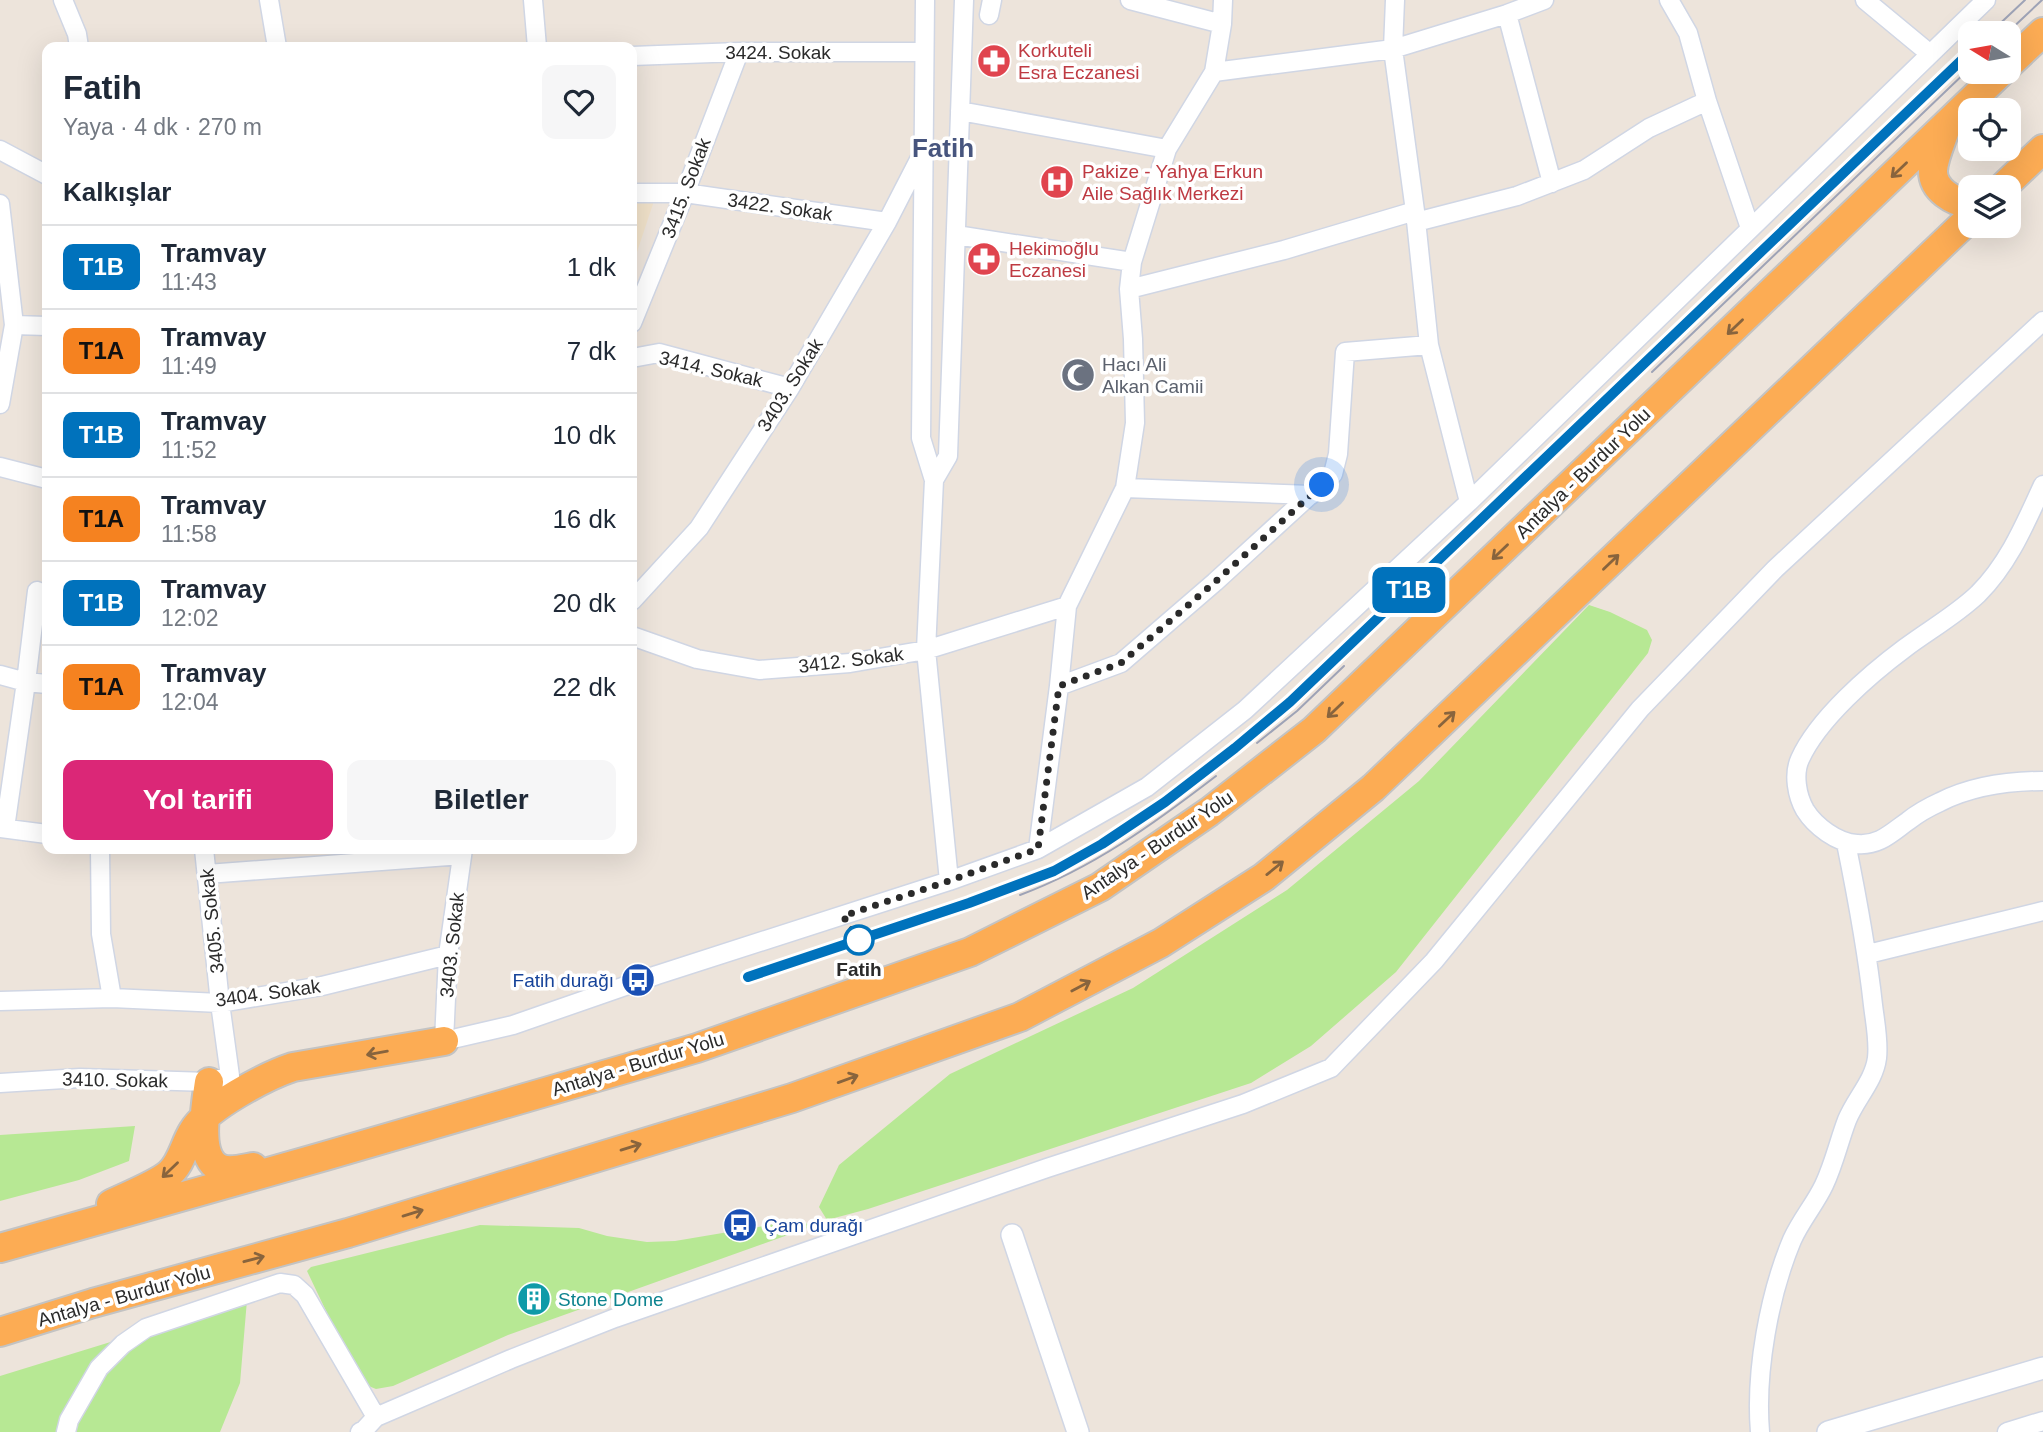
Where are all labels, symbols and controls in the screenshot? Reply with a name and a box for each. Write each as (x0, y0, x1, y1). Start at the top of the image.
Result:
north arrow (1958, 21, 2021, 84)
map controls (1958, 21, 2021, 238)
place label: Korkuteli Esra Eczanesi (1018, 40, 1139, 83)
street label: 3424. Sokak (725, 42, 831, 63)
pharmacy icon: Korkuteli Esra Eczanesi (975, 42, 1013, 80)
button: heart (542, 65, 616, 139)
text: Fatih (63, 69, 142, 106)
button: locate (1958, 98, 2021, 161)
text: Yaya · 4 dk · 270 m (63, 114, 262, 140)
district label: Fatih (912, 133, 974, 163)
street label: 3415. Sokak (657, 134, 715, 241)
place label: Pakize - Yahya Erkun Aile Sağlık Merkezi (1082, 161, 1263, 204)
one-way arrow (1891, 161, 1908, 178)
hospital icon: Pakize - Yahya Erkun Aile Sağlık Merkezi (1038, 163, 1076, 201)
button: layers (1958, 175, 2021, 238)
text: Kalkışlar (63, 177, 171, 207)
street label: 3422. Sokak (726, 189, 834, 225)
text: Tramvay (161, 238, 267, 268)
place label: Hekimoğlu Eczanesi (1009, 238, 1099, 281)
pharmacy icon: Hekimoğlu Eczanesi (965, 240, 1003, 278)
text: 1 dk (567, 252, 616, 282)
text: T1B (79, 253, 124, 280)
text: 11:43 (161, 269, 217, 295)
one-way arrow (1727, 319, 1744, 336)
text: Tramvay (161, 322, 267, 352)
street label: 3403. Sokak (753, 334, 827, 435)
text: 7 dk (567, 336, 616, 366)
text: T1A (79, 337, 124, 364)
street label: 3414. Sokak (657, 347, 765, 391)
text: 11:49 (161, 353, 217, 379)
place label: Hacı Ali Alkan Camii (1102, 354, 1203, 397)
mosque icon: Hacı Ali Alkan Camii (1059, 356, 1097, 394)
street label: Antalya - Burdur Yolu (1511, 403, 1655, 543)
text: Tramvay (161, 406, 267, 436)
text: 10 dk (552, 420, 616, 450)
text: T1B (79, 421, 124, 448)
text: 11:52 (161, 437, 217, 463)
your location (1304, 467, 1339, 502)
text: Tramvay (161, 490, 267, 520)
text: 16 dk (552, 504, 616, 534)
text: T1A (79, 505, 124, 532)
text: 11:58 (161, 521, 217, 547)
one-way arrow (1492, 544, 1509, 561)
one-way arrow (1602, 554, 1620, 570)
line badge: T1B (1369, 567, 1449, 613)
text: Tramvay (161, 574, 267, 604)
text: T1B (1386, 576, 1432, 603)
text: 20 dk (552, 588, 616, 618)
text: T1B (79, 589, 124, 616)
text: 12:02 (161, 605, 219, 631)
street label: 3412. Sokak (797, 643, 905, 677)
text: Tramvay (161, 658, 267, 688)
text: 22 dk (552, 672, 616, 702)
text: T1A (79, 673, 124, 700)
text: 12:04 (161, 689, 219, 715)
one-way arrow (1327, 701, 1344, 718)
one-way arrow (1437, 711, 1455, 728)
button: Yol tarifi (63, 760, 333, 840)
button: Biletler (347, 760, 616, 840)
street label: Antalya - Burdur Yolu (1077, 786, 1237, 904)
one-way arrow (1266, 861, 1284, 876)
street label: 3405. Sokak (196, 867, 228, 975)
street label: 3403. Sokak (436, 891, 468, 999)
marker: Fatih (844, 925, 874, 955)
place label: Fatih (836, 959, 882, 980)
bus stop icon: Fatih durağı (619, 961, 657, 999)
place label: Fatih durağı (513, 970, 614, 991)
street label: 3404. Sokak (214, 975, 322, 1011)
one-way arrow (1070, 978, 1090, 992)
street label: Antalya - Burdur Yolu (550, 1028, 726, 1100)
one-way arrow (366, 1047, 389, 1060)
street label: 3410. Sokak (62, 1069, 168, 1091)
one-way arrow (836, 1072, 858, 1084)
one-way arrow (620, 1140, 642, 1153)
one-way arrow (161, 1162, 178, 1179)
one-way arrow (402, 1206, 424, 1219)
bus stop icon: Çam durağı (721, 1206, 759, 1244)
place label: Çam durağı (764, 1215, 863, 1236)
one-way arrow (243, 1252, 265, 1265)
street label: Antalya - Burdur Yolu (35, 1261, 213, 1331)
building icon: Stone Dome (515, 1280, 553, 1318)
place label: Stone Dome (558, 1289, 664, 1310)

